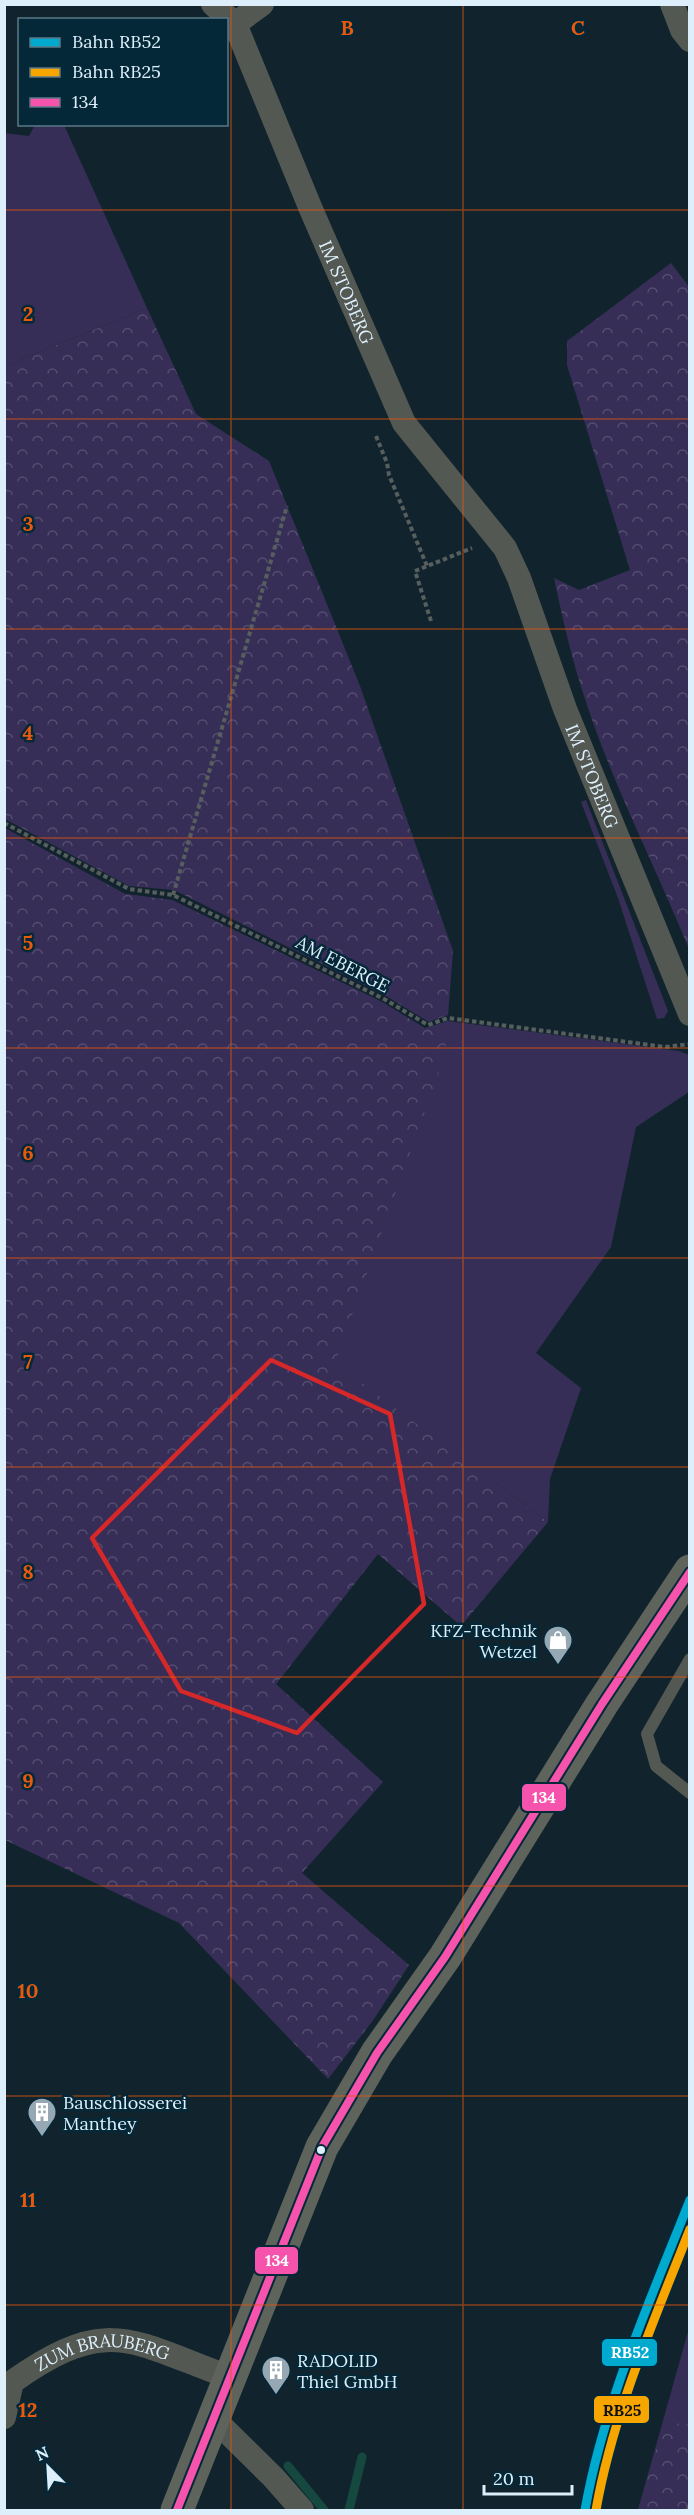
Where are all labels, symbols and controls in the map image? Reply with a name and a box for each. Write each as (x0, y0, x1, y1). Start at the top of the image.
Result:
text: B (340, 15, 354, 40)
text: C (571, 15, 585, 40)
legend (18, 18, 228, 126)
text: Bahn RB52 (72, 30, 161, 53)
text: Bahn RB25 (72, 60, 161, 83)
text: 134 (72, 90, 99, 113)
street label: IM STOBERG (314, 237, 380, 347)
text: 2 (23, 301, 33, 326)
text: 3 (22, 511, 34, 536)
text: 4 (23, 720, 34, 745)
street label: IM STOBERG (561, 721, 624, 832)
text: 5 (23, 930, 34, 955)
street label: AM EBERGE (291, 930, 394, 997)
text: 6 (22, 1140, 34, 1165)
text: 7 (23, 1349, 33, 1374)
text: 8 (22, 1559, 34, 1584)
place label: KFZ-Technik Wetzel (430, 1619, 537, 1663)
shop icon: KFZ-Technik Wetzel (542, 1624, 574, 1666)
text: 9 (22, 1768, 34, 1793)
line badge: 134 (521, 1783, 567, 1812)
text: 134 (532, 1787, 556, 1807)
text: 10 (18, 1978, 38, 2003)
place label: Bauschlosserei Manthey (63, 2091, 187, 2135)
building icon: Bauschlosserei Manthey (26, 2096, 58, 2138)
unlabelled marker (315, 2144, 327, 2156)
text: 11 (20, 2187, 36, 2212)
line badge: 134 (254, 2246, 299, 2275)
text: 134 (265, 2250, 289, 2270)
street label: ZUM BRAUBERG (30, 2328, 173, 2376)
line badge: RB52 (601, 2338, 658, 2367)
text: RB52 (611, 2342, 649, 2362)
place label: RADOLID Thiel GmbH (297, 2349, 398, 2393)
building icon: RADOLID Thiel GmbH (260, 2354, 292, 2396)
line badge: RB25 (593, 2395, 650, 2424)
text: 12 (19, 2397, 37, 2422)
text: RB25 (603, 2400, 642, 2420)
north arrow (18, 2437, 78, 2497)
text: N (32, 2442, 52, 2465)
scale bar (484, 2458, 572, 2496)
text: 20 m (493, 2467, 535, 2490)

